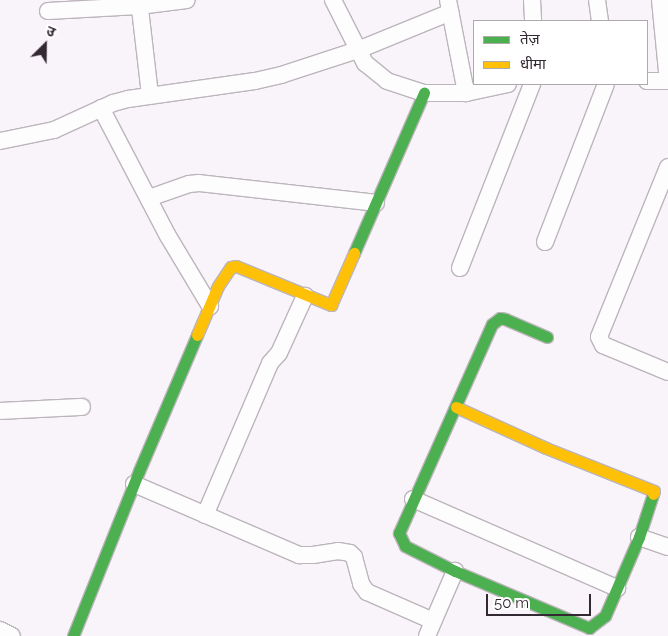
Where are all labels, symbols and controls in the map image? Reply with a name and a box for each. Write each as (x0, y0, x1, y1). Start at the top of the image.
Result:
north arrow (20, 20, 70, 70)
legend (473, 20, 648, 85)
text: उ (44, 22, 58, 40)
text: तेज़ (520, 30, 540, 48)
text: धीमा (520, 55, 546, 73)
scale bar (488, 584, 593, 616)
text: 50 m (494, 594, 529, 612)

